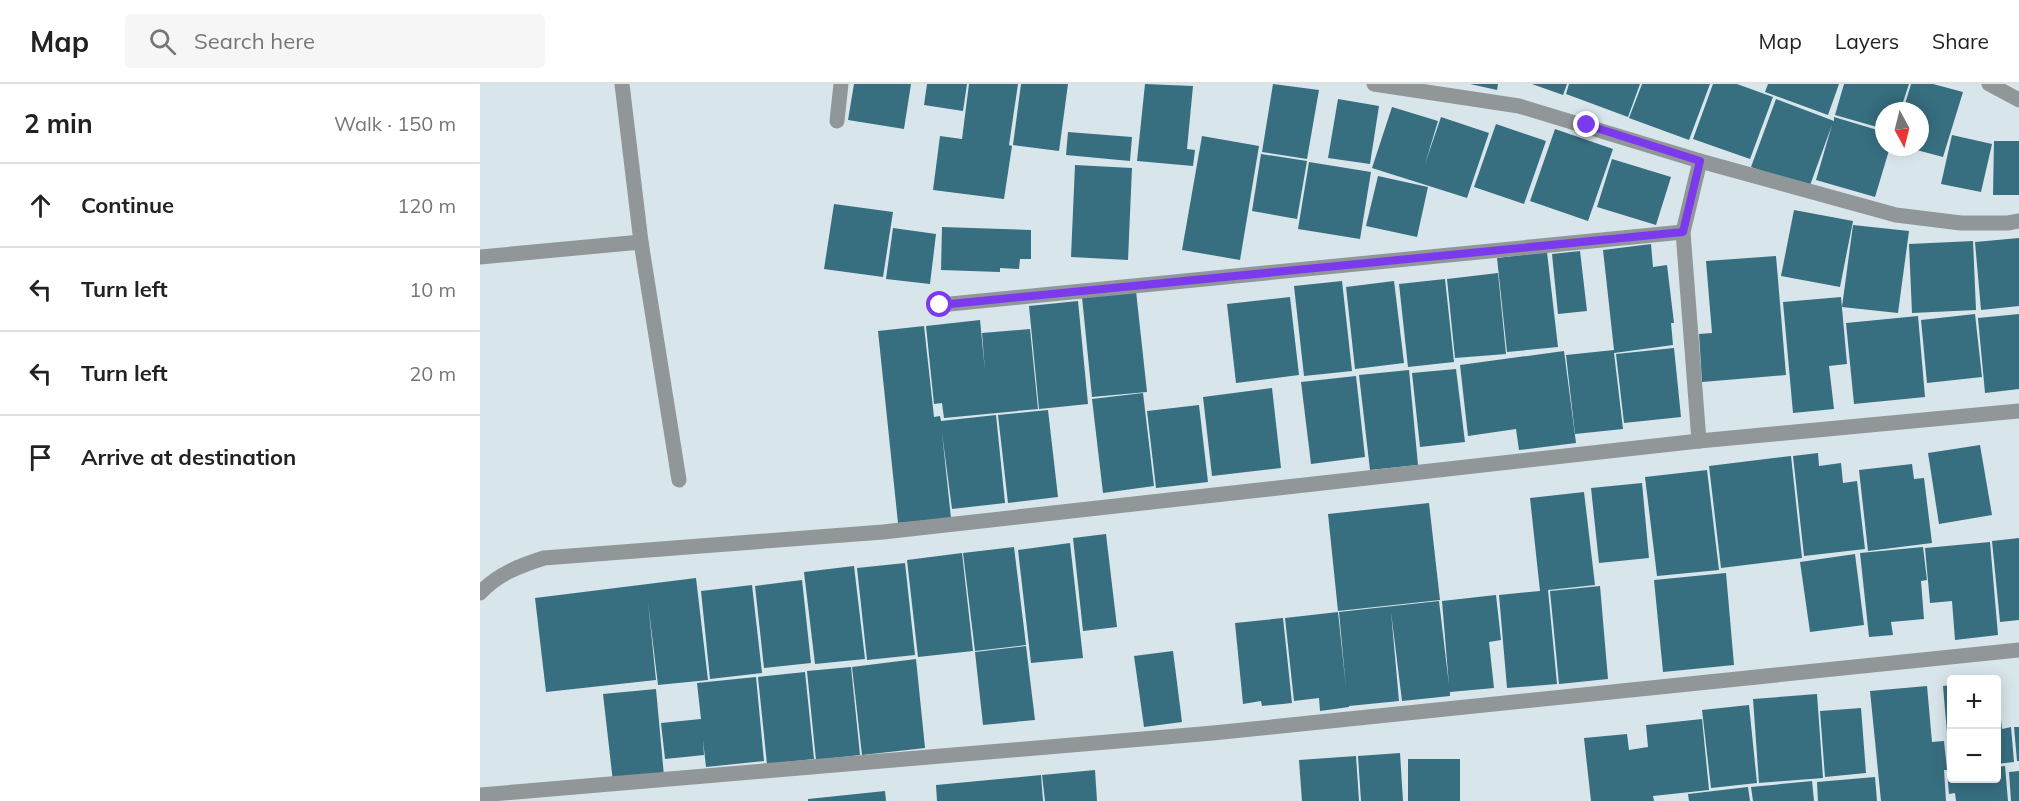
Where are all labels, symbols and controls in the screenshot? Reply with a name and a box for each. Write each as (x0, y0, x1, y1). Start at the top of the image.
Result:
search box (125, 14, 545, 68)
text: Map (30, 24, 89, 59)
icon: search (146, 25, 179, 58)
text: Search here (194, 27, 315, 55)
text: Map (1759, 28, 1802, 54)
text: Layers (1835, 28, 1899, 54)
text: Share (1932, 28, 1989, 54)
north arrow (1875, 102, 1929, 156)
text: 2 min (24, 107, 93, 140)
text: Walk · 150 m (334, 111, 456, 136)
route end (1573, 111, 1599, 137)
icon: ahead (24, 189, 57, 222)
text: Continue (81, 191, 174, 219)
text: 120 m (397, 193, 456, 218)
icon: left (24, 273, 57, 306)
text: Turn left (81, 275, 168, 303)
text: 10 m (409, 277, 456, 302)
route start (926, 291, 952, 317)
icon: left (24, 357, 57, 390)
text: Turn left (81, 359, 168, 387)
text: 20 m (409, 361, 456, 386)
icon: arrive (24, 441, 57, 474)
text: Arrive at destination (81, 443, 296, 471)
map controls (1947, 675, 2001, 783)
button: + (1947, 675, 2001, 729)
button: − (1947, 729, 2001, 783)

